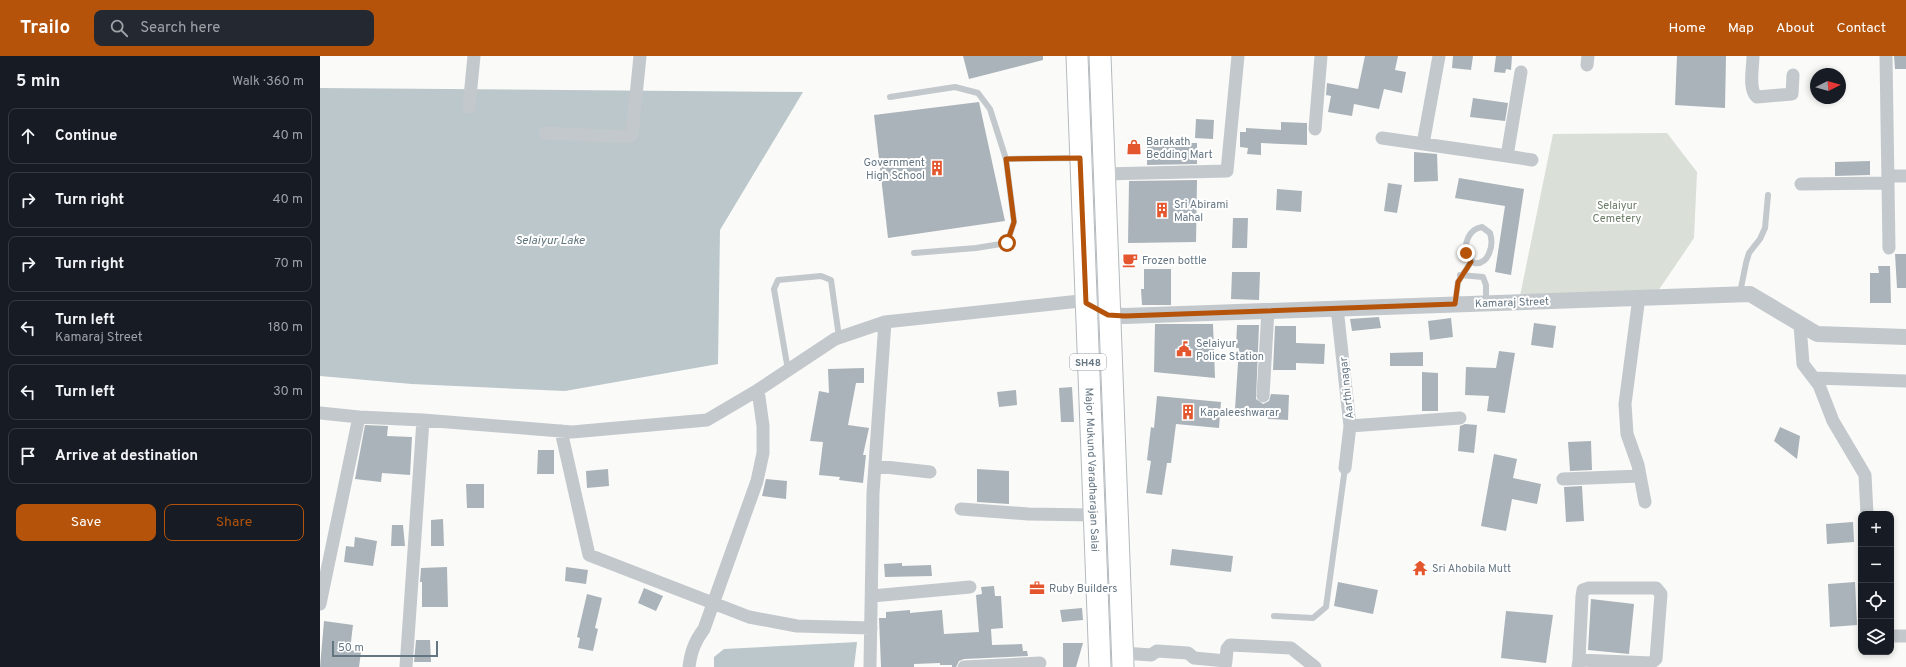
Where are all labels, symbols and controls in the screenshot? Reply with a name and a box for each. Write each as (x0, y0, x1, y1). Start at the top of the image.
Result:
search box (94, 10, 374, 46)
text: Trailo (20, 16, 70, 40)
icon: search (108, 17, 130, 39)
text: Search here (140, 19, 220, 38)
text: Home (1669, 20, 1706, 37)
text: Map (1728, 20, 1754, 37)
text: About (1776, 20, 1815, 37)
text: Contact (1837, 20, 1886, 37)
north arrow (1810, 68, 1846, 104)
text: 5 min (16, 71, 60, 93)
text: Walk · 360 m (232, 74, 304, 90)
icon: ahead (17, 125, 39, 147)
text: Continue (55, 127, 117, 146)
text: 40 m (273, 128, 303, 144)
place label: Barakath Bedding Mart (1146, 135, 1213, 162)
shop icon: Barakath Bedding Mart (1125, 138, 1143, 156)
place label: Government High School (863, 156, 925, 183)
building icon: Government High School (928, 159, 946, 177)
icon: right (17, 189, 39, 211)
text: Turn right (55, 191, 124, 210)
text: 40 m (273, 192, 303, 208)
place label: Sri Abirami Mahal (1174, 198, 1228, 225)
park label: Selaiyur Cemetery (1593, 199, 1642, 226)
building icon: Sri Abirami Mahal (1153, 201, 1171, 219)
water label: Selaiyur Lake (515, 233, 586, 249)
route start (998, 234, 1016, 252)
route end (1457, 244, 1475, 262)
cafe icon: Frozen bottle (1121, 251, 1139, 269)
icon: right (17, 253, 39, 275)
place label: Frozen bottle (1142, 254, 1207, 268)
text: Turn right (55, 255, 124, 274)
text: 70 m (274, 256, 303, 272)
street label: Kamaraj Street (1475, 295, 1549, 311)
text: Turn left (55, 311, 115, 330)
icon: left (17, 317, 39, 339)
text: 180 m (268, 320, 303, 336)
text: Kamaraj Street (55, 330, 143, 346)
place label: Selaiyur Police Station (1196, 337, 1264, 364)
public building icon: Selaiyur Police Station (1175, 340, 1193, 358)
road number: SH48 (1070, 354, 1106, 370)
street label: Aarthi nagar (1337, 356, 1357, 419)
icon: left (17, 381, 39, 403)
text: Turn left (55, 383, 115, 402)
text: 30 m (273, 384, 303, 400)
street label: Major Mukund Varadharajan Salai (1081, 387, 1102, 552)
building icon: Kapaleeshwarar (1179, 403, 1197, 421)
place label: Kapaleeshwarar (1200, 406, 1280, 420)
icon: arrive (17, 445, 39, 467)
text: Arrive at destination (55, 447, 198, 466)
button: Save (16, 504, 156, 541)
button: Share (164, 504, 304, 541)
map controls (1858, 511, 1894, 655)
button: + (1858, 511, 1894, 547)
button: − (1858, 547, 1894, 583)
temple icon: Sri Ahobila Mutt (1411, 559, 1429, 577)
place label: Sri Ahobila Mutt (1432, 562, 1511, 576)
office icon: Ruby Builders (1028, 579, 1046, 597)
place label: Ruby Builders (1049, 582, 1118, 596)
button: locate (1858, 583, 1894, 619)
button: layers (1858, 619, 1894, 655)
scale bar (332, 639, 438, 658)
text: 50 m (338, 641, 364, 655)

